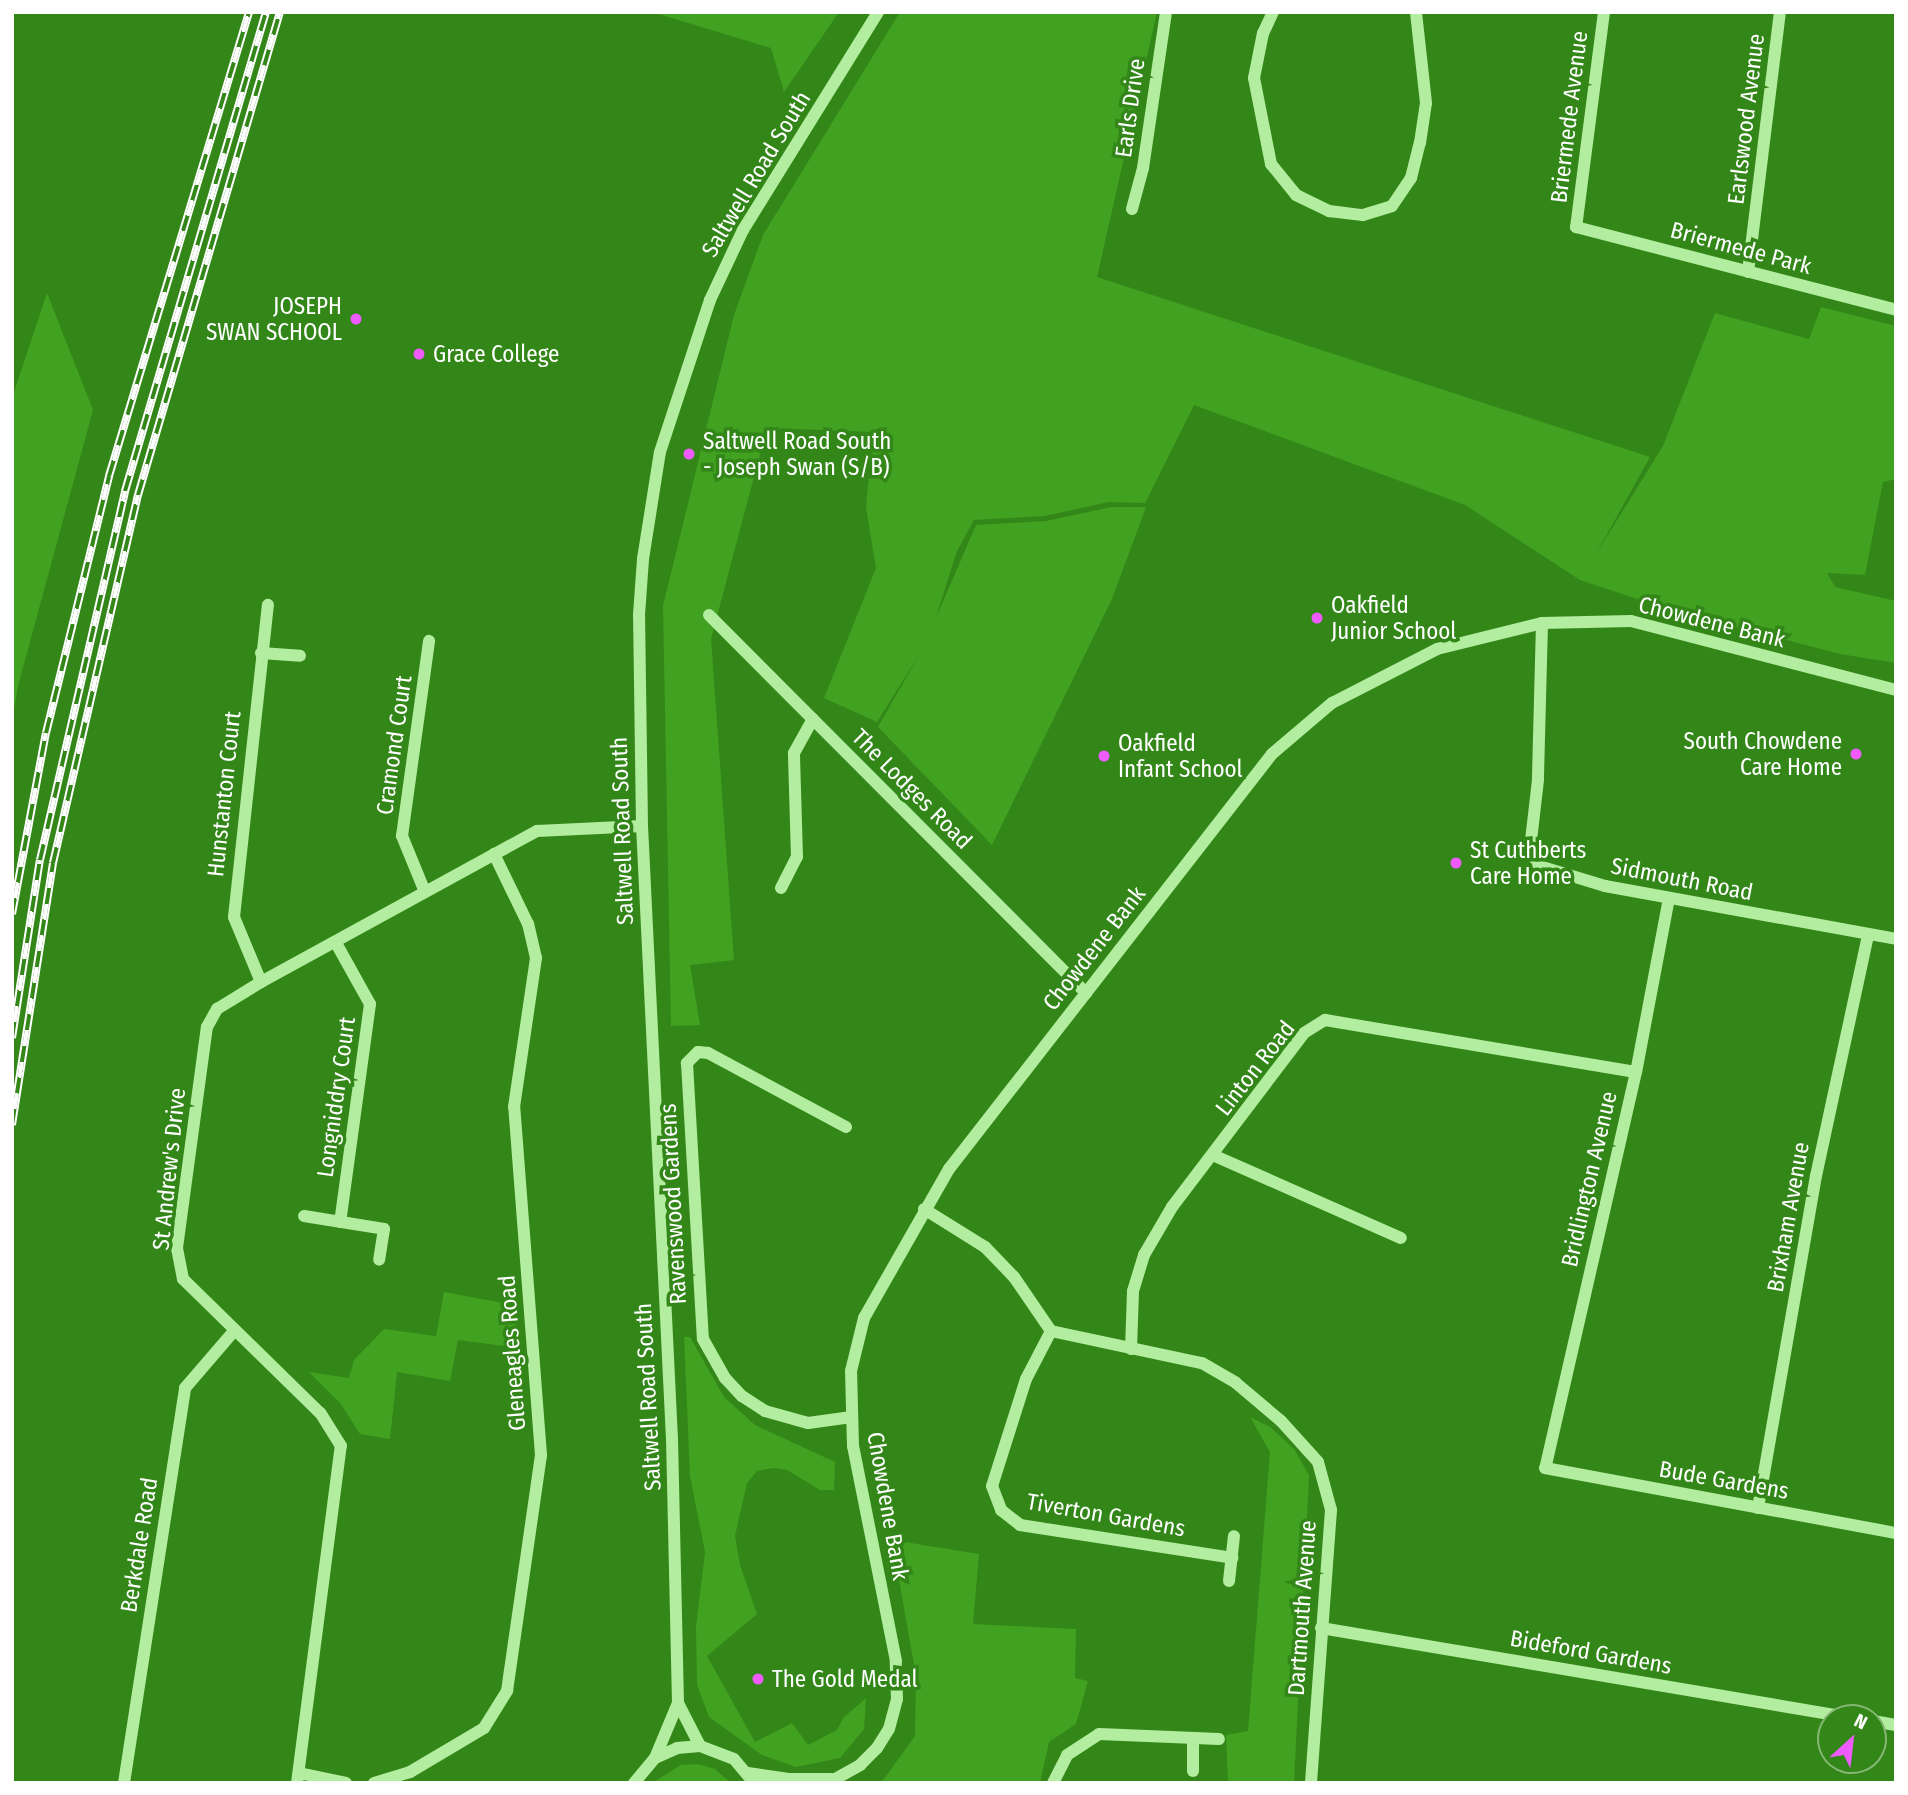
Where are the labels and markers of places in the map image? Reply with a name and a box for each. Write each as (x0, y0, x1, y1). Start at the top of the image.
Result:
place label: JOSEPH SWAN SCHOOL (206, 292, 342, 346)
marker: JOSEPH SWAN SCHOOL (348, 311, 364, 327)
place label: Grace College (433, 340, 559, 368)
marker: Grace College (411, 346, 427, 362)
place label: Saltwell Road South - Joseph Swan (S/B) (703, 427, 891, 481)
marker: Saltwell Road South - Joseph Swan (S/B) (681, 446, 697, 462)
place label: Oakfield Junior School (1331, 591, 1456, 645)
marker: Oakfield Junior School (1309, 610, 1325, 626)
place label: South Chowdene Care Home (1684, 727, 1842, 781)
place label: Oakfield Infant School (1118, 729, 1243, 783)
marker: South Chowdene Care Home (1848, 746, 1864, 762)
marker: Oakfield Infant School (1096, 748, 1112, 764)
place label: St Cuthberts Care Home (1470, 836, 1586, 890)
marker: St Cuthberts Care Home (1448, 855, 1464, 871)
place label: The Gold Medal (772, 1665, 918, 1693)
marker: The Gold Medal (750, 1671, 766, 1687)

